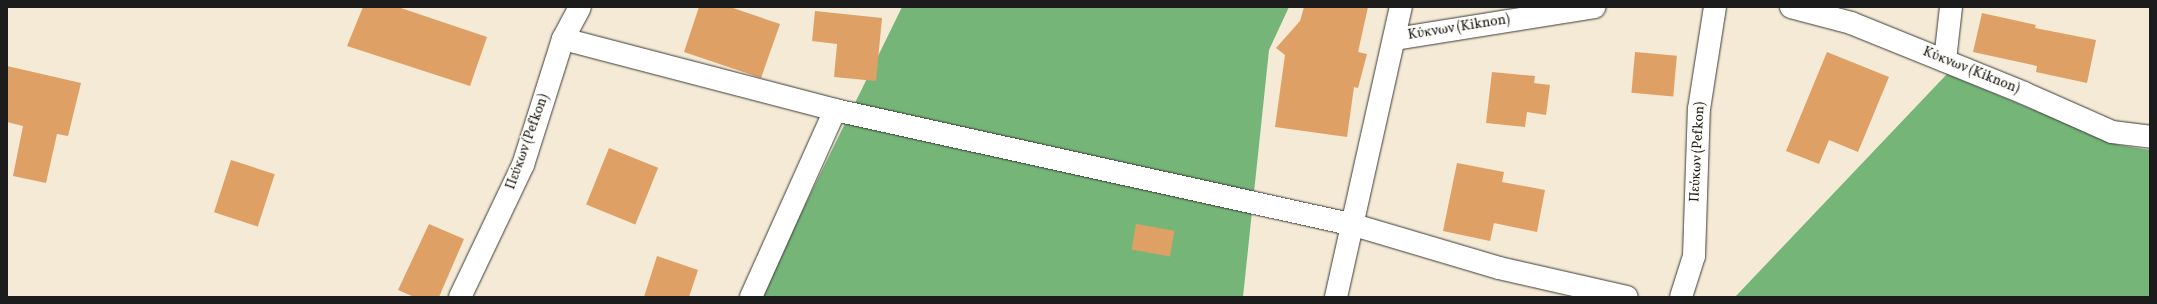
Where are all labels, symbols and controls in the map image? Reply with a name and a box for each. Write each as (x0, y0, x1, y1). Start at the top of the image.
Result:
street label: Κύκνων (Kiknon) (1407, 12, 1511, 44)
street label: Κύκνων (Kiknon) (1920, 44, 2022, 98)
street label: Πεύκων (Pefkon) (503, 92, 553, 192)
street label: Πεύκων (Pefkon) (1687, 101, 1709, 203)

